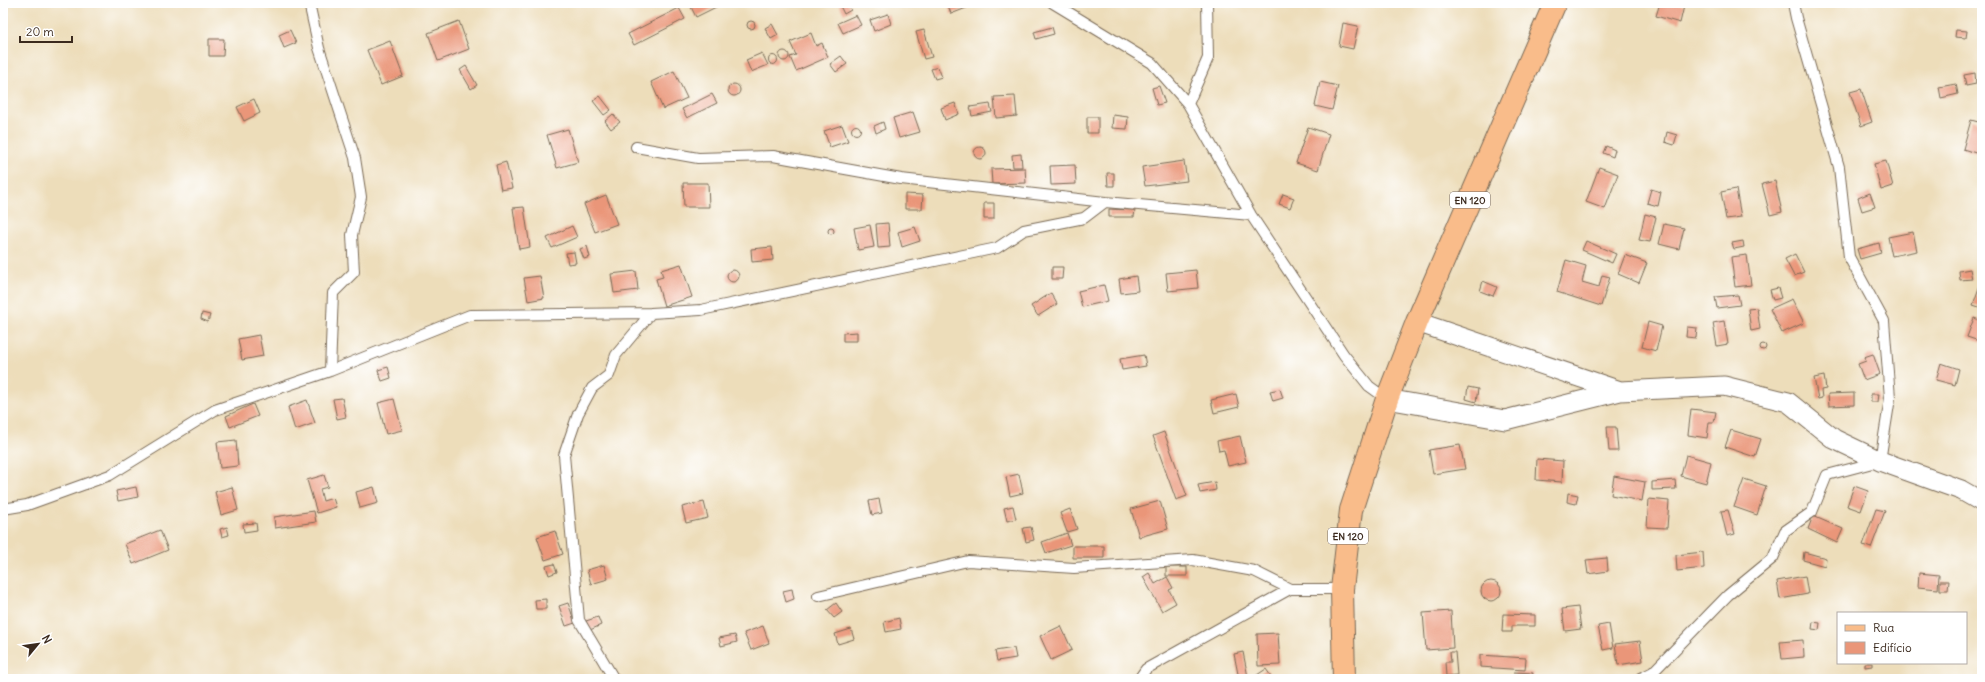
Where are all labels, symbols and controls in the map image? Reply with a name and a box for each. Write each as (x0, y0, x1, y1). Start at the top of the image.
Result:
scale bar (20, 18, 72, 44)
text: 20 m (26, 24, 54, 39)
road number: EN 120 (1450, 192, 1490, 208)
road number: EN 120 (1328, 528, 1368, 544)
legend (1837, 612, 1967, 664)
text: Rua (1873, 620, 1895, 635)
north arrow (18, 624, 58, 664)
text: N (39, 632, 55, 646)
text: Edifício (1873, 640, 1912, 655)

